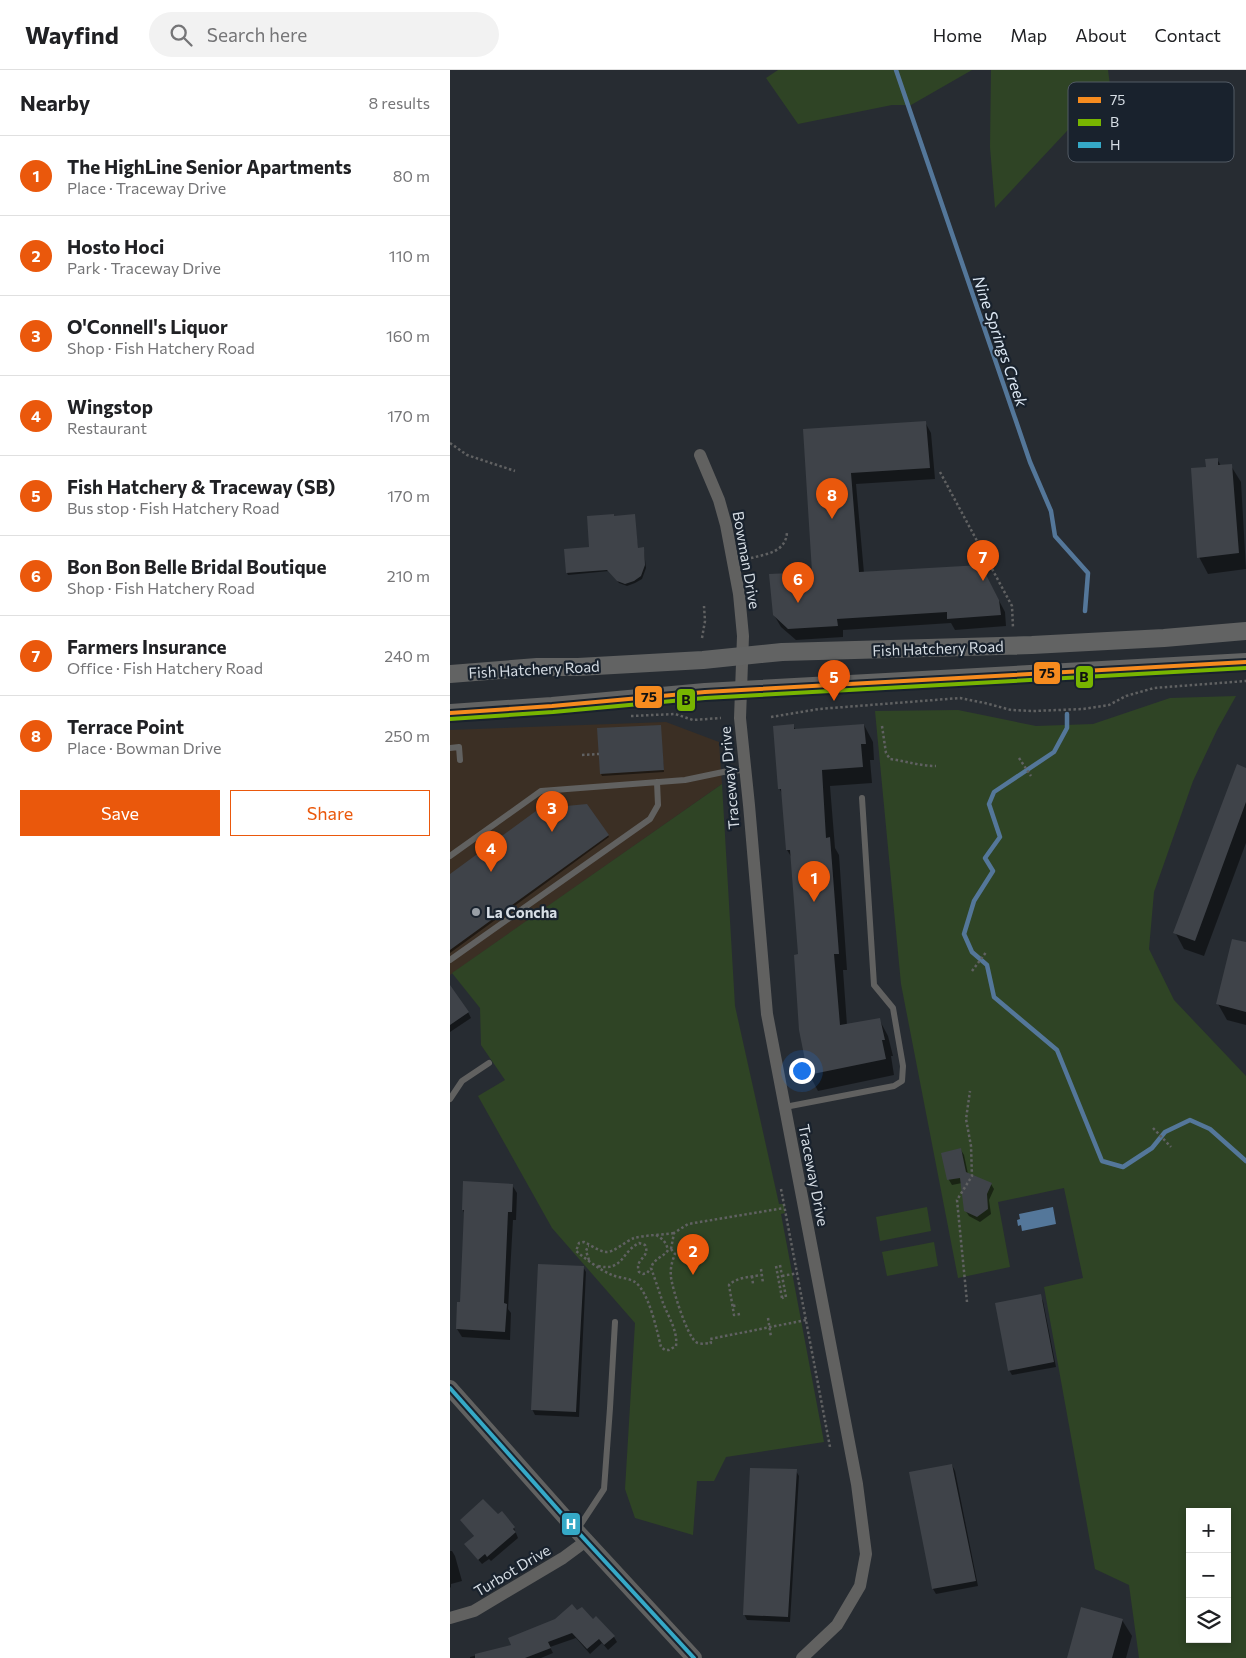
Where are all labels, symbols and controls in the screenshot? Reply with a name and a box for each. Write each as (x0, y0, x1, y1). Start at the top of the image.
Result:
search box (149, 12, 499, 57)
text: Wayfind (25, 20, 119, 49)
icon: search (167, 21, 195, 49)
text: Search here (207, 23, 307, 46)
text: Home (933, 24, 982, 46)
text: Map (1010, 24, 1047, 46)
text: About (1075, 24, 1127, 46)
text: Contact (1155, 24, 1221, 46)
legend (1068, 82, 1234, 162)
text: Nearby (20, 90, 90, 115)
text: 75 (1110, 91, 1125, 108)
text: 8 results (369, 93, 430, 112)
text: B (1110, 113, 1119, 130)
text: H (1110, 136, 1121, 153)
text: The HighLine Senior Apartments (67, 155, 352, 178)
text: 1 (32, 166, 40, 185)
text: 80 m (393, 166, 430, 185)
text: Place · Traceway Drive (67, 178, 226, 197)
text: Hosto Hoci (67, 235, 164, 258)
text: 2 (31, 246, 41, 265)
text: 110 m (389, 246, 430, 265)
text: Park · Traceway Drive (67, 258, 221, 277)
water label: Nine Springs Creek (970, 273, 1032, 409)
text: O'Connell's Liquor (67, 315, 228, 338)
text: 3 (31, 326, 41, 345)
text: 160 m (386, 326, 430, 345)
text: Shop · Fish Hatchery Road (67, 338, 255, 357)
text: Wingstop (67, 395, 153, 418)
text: 4 (31, 406, 41, 425)
text: 170 m (387, 406, 430, 425)
text: Restaurant (67, 418, 147, 437)
text: Fish Hatchery & Traceway (SB) (67, 475, 335, 498)
pin: 8 (816, 478, 848, 519)
text: 5 (31, 486, 41, 505)
text: 170 m (387, 486, 430, 505)
text: Bus stop · Fish Hatchery Road (67, 498, 279, 517)
street label: Bowman Drive (730, 510, 764, 610)
pin: 7 (967, 540, 999, 581)
text: Bon Bon Belle Bridal Boutique (67, 555, 326, 578)
pin: 6 (782, 562, 814, 603)
text: 6 (31, 566, 41, 585)
text: 210 m (387, 566, 430, 585)
text: Shop · Fish Hatchery Road (67, 578, 255, 597)
text: Farmers Insurance (67, 635, 227, 658)
street label: Fish Hatchery Road (872, 637, 1004, 659)
text: 7 (32, 646, 40, 665)
text: 240 m (384, 646, 430, 665)
street label: Fish Hatchery Road (468, 657, 600, 681)
text: Office · Fish Hatchery Road (67, 658, 263, 677)
pin: 5 (818, 660, 850, 701)
line badge: 75 (1033, 661, 1061, 685)
text: 75 (1039, 664, 1055, 681)
line badge: B (1075, 665, 1094, 689)
text: B (1079, 668, 1089, 685)
line badge: 75 (634, 685, 663, 709)
text: 75 (641, 688, 657, 705)
line badge: B (676, 688, 696, 712)
text: B (681, 691, 691, 708)
text: Terrace Point (67, 715, 184, 738)
text: 8 (31, 726, 41, 745)
text: 250 m (384, 726, 430, 745)
street label: Traceway Drive (716, 726, 742, 830)
text: Place · Bowman Drive (67, 738, 221, 757)
button: Save (20, 790, 220, 836)
button: Share (230, 790, 430, 836)
pin: 3 (536, 791, 568, 832)
pin: 4 (475, 831, 507, 872)
pin: 1 (798, 861, 830, 902)
place label: La Concha (486, 903, 557, 921)
marker: La Concha (470, 906, 482, 918)
your location (789, 1058, 815, 1084)
street label: Traceway Drive (795, 1122, 833, 1228)
pin: 2 (677, 1234, 709, 1275)
map controls (1186, 1508, 1231, 1643)
button: + (1186, 1508, 1231, 1553)
line badge: H (561, 1512, 581, 1536)
text: H (566, 1515, 576, 1532)
street label: Turbot Drive (471, 1540, 553, 1600)
button: − (1186, 1553, 1231, 1598)
button: layers (1186, 1598, 1231, 1643)

